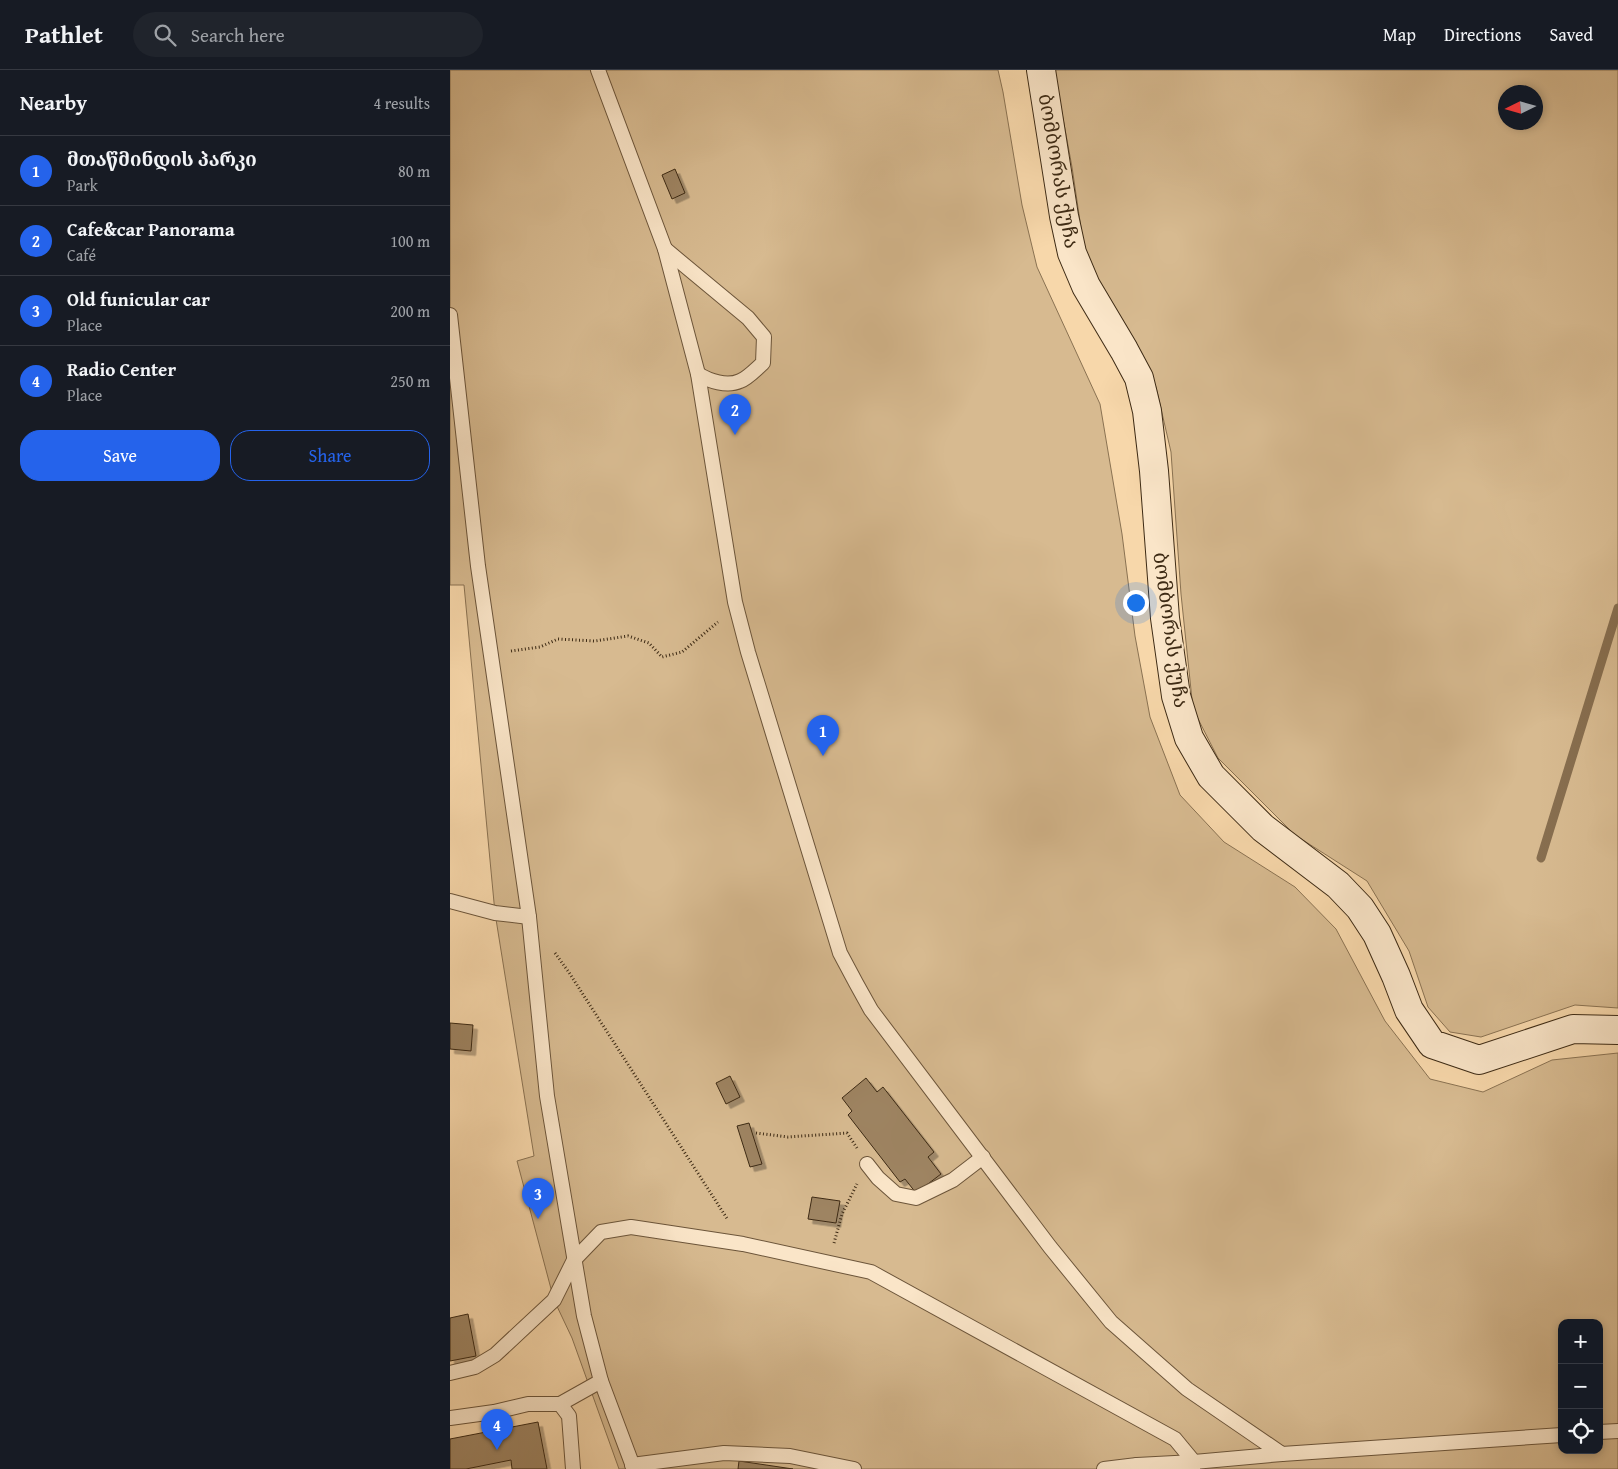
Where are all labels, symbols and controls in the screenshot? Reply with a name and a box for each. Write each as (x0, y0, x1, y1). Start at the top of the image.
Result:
search box (133, 12, 483, 57)
text: Pathlet (25, 17, 103, 52)
icon: search (151, 21, 179, 49)
text: Search here (191, 21, 285, 49)
text: Map (1383, 21, 1416, 48)
text: Directions (1444, 21, 1521, 48)
text: Saved (1549, 21, 1593, 48)
north arrow (1498, 85, 1543, 130)
text: Nearby (20, 87, 87, 118)
text: 4 results (373, 91, 430, 115)
street label: ბომბორას ქუჩა (1032, 91, 1087, 251)
text: მთაწმინდის პარკი (67, 145, 257, 173)
text: 1 (32, 159, 40, 183)
text: 80 m (398, 159, 430, 183)
text: Park (67, 173, 98, 197)
text: Cafe&car Panorama (67, 215, 235, 243)
text: 2 (32, 229, 40, 253)
text: 100 m (390, 229, 430, 253)
text: Café (67, 243, 96, 267)
text: Old funicular car (67, 285, 210, 313)
text: 3 (32, 299, 40, 323)
text: 200 m (390, 299, 430, 323)
text: Place (67, 313, 102, 337)
text: Radio Center (67, 355, 176, 383)
text: 4 (32, 369, 40, 393)
text: 250 m (390, 369, 430, 393)
text: Place (67, 383, 102, 407)
pin: 2 (719, 394, 751, 435)
button: Save (20, 430, 220, 481)
button: Share (230, 430, 430, 481)
street label: ბომბორას ქუჩა (1146, 550, 1197, 710)
your location (1123, 590, 1149, 616)
pin: 1 (807, 715, 839, 756)
pin: 3 (522, 1178, 554, 1219)
map controls (1558, 1319, 1603, 1454)
button: + (1558, 1319, 1603, 1364)
button: − (1558, 1364, 1603, 1409)
pin: 4 (481, 1409, 513, 1450)
button: locate (1558, 1409, 1603, 1454)

